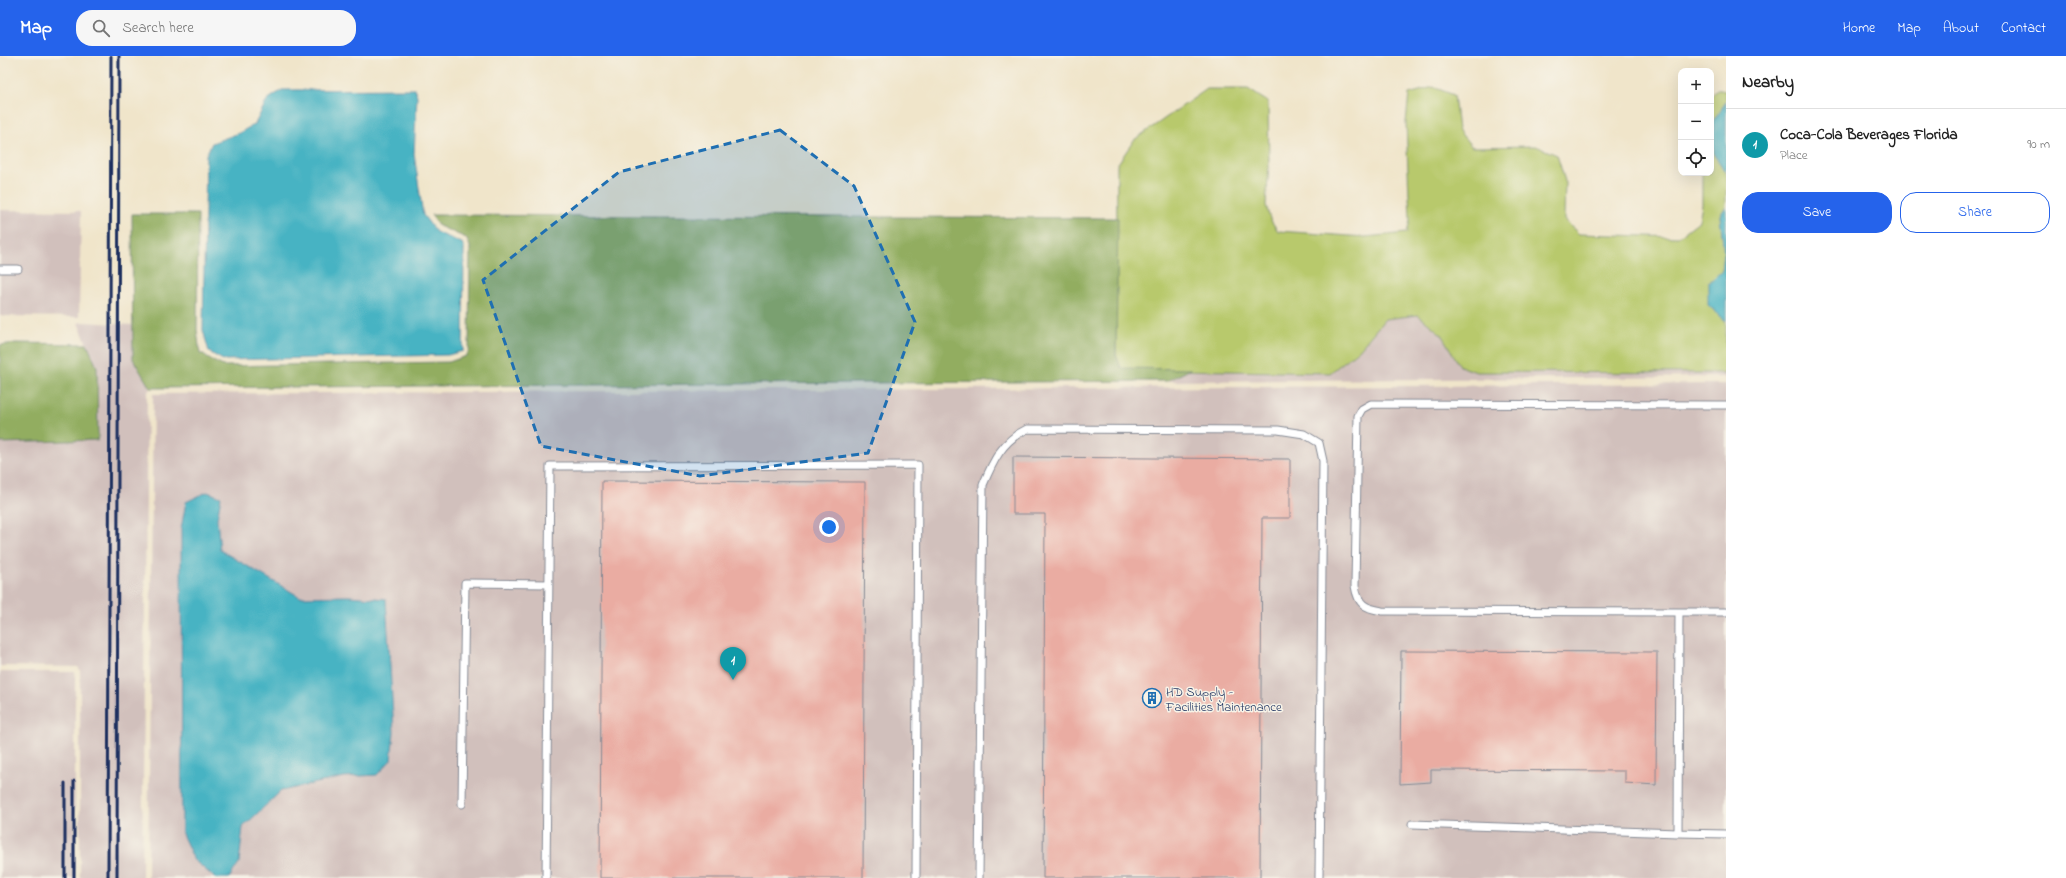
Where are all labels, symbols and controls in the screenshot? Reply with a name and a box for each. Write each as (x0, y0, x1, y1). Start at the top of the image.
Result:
search box (76, 10, 356, 46)
text: Map (20, 15, 52, 42)
icon: search (90, 17, 112, 39)
text: Search here (122, 17, 194, 39)
text: Home (1843, 18, 1875, 39)
text: Map (1897, 18, 1921, 39)
text: About (1943, 18, 1979, 39)
text: Contact (2001, 18, 2046, 39)
map controls (1678, 68, 1714, 176)
button: + (1678, 68, 1714, 104)
text: Nearby (1742, 70, 1794, 95)
button: − (1678, 104, 1714, 140)
text: Coca-Cola Beverages Florida (1780, 124, 1958, 146)
text: 1 (1753, 135, 1757, 154)
text: 90 m (2027, 135, 2050, 154)
button: locate (1678, 140, 1714, 176)
text: Place (1780, 146, 1808, 165)
button: Save (1742, 192, 1892, 233)
button: Share (1900, 192, 2050, 233)
your location (819, 517, 839, 537)
pin: 1 (720, 647, 746, 680)
place label: HD Supply - Facilities Maintenance (1165, 683, 1282, 717)
building icon: HD Supply - Facilities Maintenance (1141, 687, 1163, 709)

